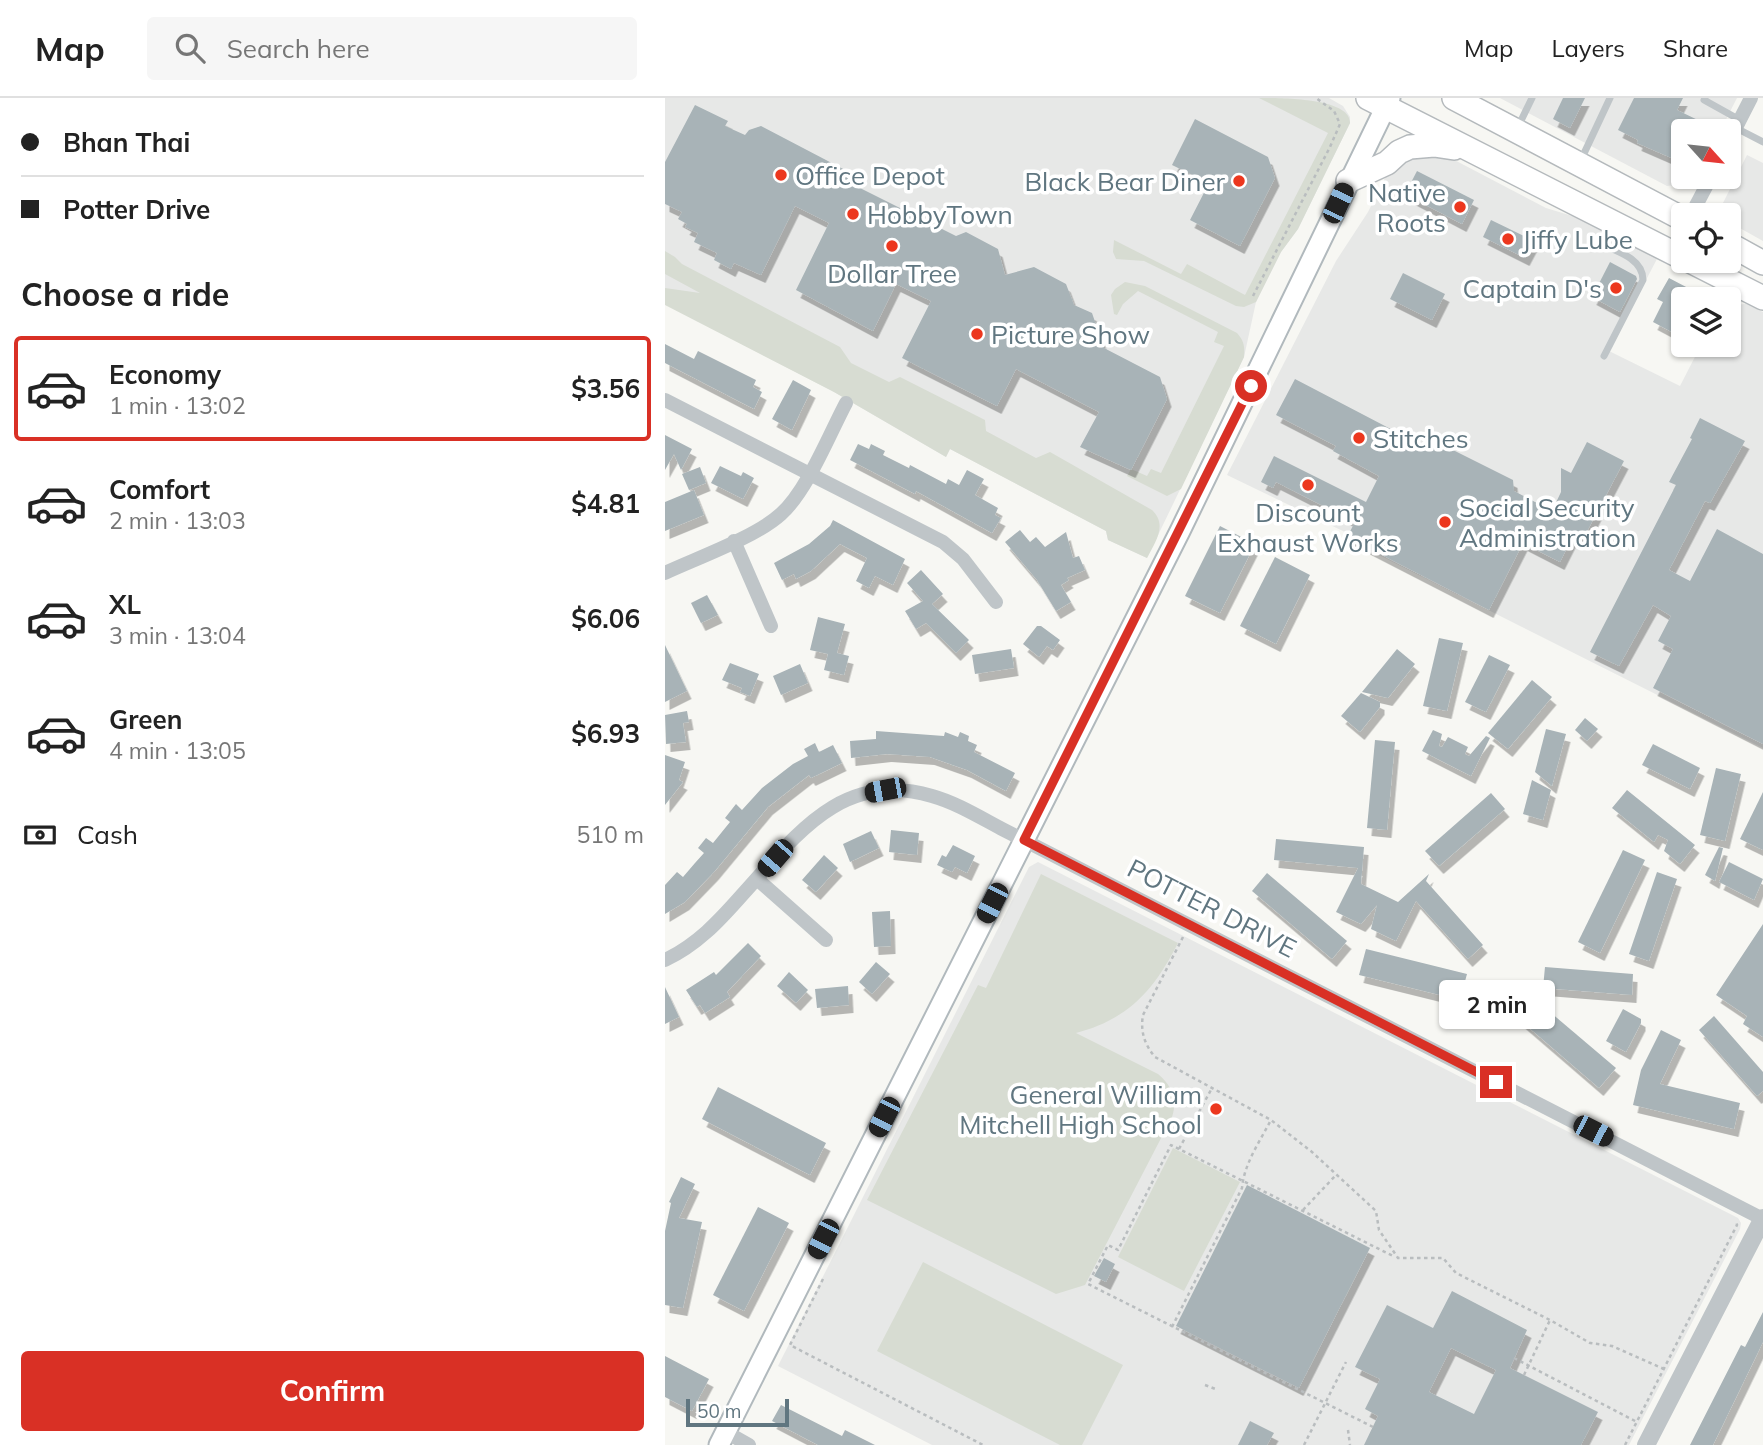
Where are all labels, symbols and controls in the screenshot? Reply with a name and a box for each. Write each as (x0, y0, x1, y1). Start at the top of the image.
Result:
search box (147, 17, 637, 80)
text: Map (35, 28, 105, 69)
icon: search (171, 29, 209, 67)
text: Search here (227, 32, 370, 65)
text: Map (1464, 33, 1513, 63)
text: Layers (1551, 33, 1625, 63)
text: Share (1663, 33, 1728, 63)
north arrow (1671, 119, 1741, 189)
map controls (1671, 119, 1741, 357)
text: Bhan Thai (63, 126, 190, 159)
place label: Office Depot (795, 159, 945, 192)
place label: Black Bear Diner (1024, 165, 1226, 198)
marker: Office Depot (773, 167, 789, 183)
marker: Black Bear Diner (1231, 173, 1247, 189)
place label: Native Roots (1368, 176, 1446, 239)
car (1320, 180, 1357, 226)
text: Potter Drive (63, 193, 210, 226)
place label: HobbyTown (867, 198, 1013, 231)
marker: Native Roots (1452, 199, 1468, 215)
button: locate (1671, 203, 1741, 273)
marker: HobbyTown (845, 206, 861, 222)
place label: Jiffy Lube (1522, 223, 1633, 256)
marker: Jiffy Lube (1500, 231, 1516, 247)
marker: Dollar Tree (884, 238, 900, 254)
place label: Dollar Tree (827, 257, 957, 290)
place label: Captain D's (1463, 272, 1602, 305)
text: Choose a ride (21, 274, 229, 314)
marker: Captain D's (1608, 280, 1624, 296)
button: layers (1671, 287, 1741, 357)
place label: Picture Show (991, 318, 1150, 351)
marker: Picture Show (969, 326, 985, 342)
icon: car (25, 357, 88, 420)
text: Economy (109, 358, 221, 391)
route start (1235, 370, 1267, 402)
text: $3.56 (571, 372, 640, 405)
text: 1 min · 13:02 (109, 391, 246, 420)
place label: Stitches (1373, 422, 1469, 455)
marker: Stitches (1351, 430, 1367, 446)
icon: car (25, 472, 88, 535)
text: Comfort (109, 473, 210, 506)
marker: Discount Exhaust Works (1300, 477, 1316, 493)
text: $4.81 (571, 487, 640, 520)
place label: Social Security Administration (1459, 491, 1636, 554)
place label: Discount Exhaust Works (1217, 496, 1399, 559)
text: 2 min · 13:03 (109, 506, 246, 535)
marker: Social Security Administration (1437, 514, 1453, 530)
icon: car (25, 587, 88, 650)
text: XL (109, 588, 141, 621)
text: $6.06 (571, 602, 640, 635)
text: 3 min · 13:04 (109, 621, 246, 650)
icon: car (25, 702, 88, 765)
text: Green (109, 703, 182, 736)
text: $6.93 (571, 717, 640, 750)
text: 4 min · 13:05 (109, 736, 246, 765)
car (863, 776, 908, 804)
icon: cash (21, 816, 59, 854)
text: Cash (77, 818, 138, 851)
text: 510 m (576, 820, 644, 849)
car (754, 835, 797, 881)
street label: POTTER DRIVE (1122, 851, 1302, 965)
car (974, 880, 1011, 926)
callout: 2 min (1438, 981, 1554, 1030)
text: 2 min (1467, 990, 1527, 1019)
route end (1480, 1066, 1512, 1098)
place label: General William Mitchell High School (959, 1078, 1202, 1141)
car (866, 1094, 903, 1140)
marker: General William Mitchell High School (1208, 1101, 1224, 1117)
car (1570, 1112, 1617, 1150)
car (805, 1216, 842, 1262)
button: Confirm (21, 1351, 644, 1431)
scale bar (686, 1396, 789, 1428)
text: 50 m (697, 1399, 741, 1423)

